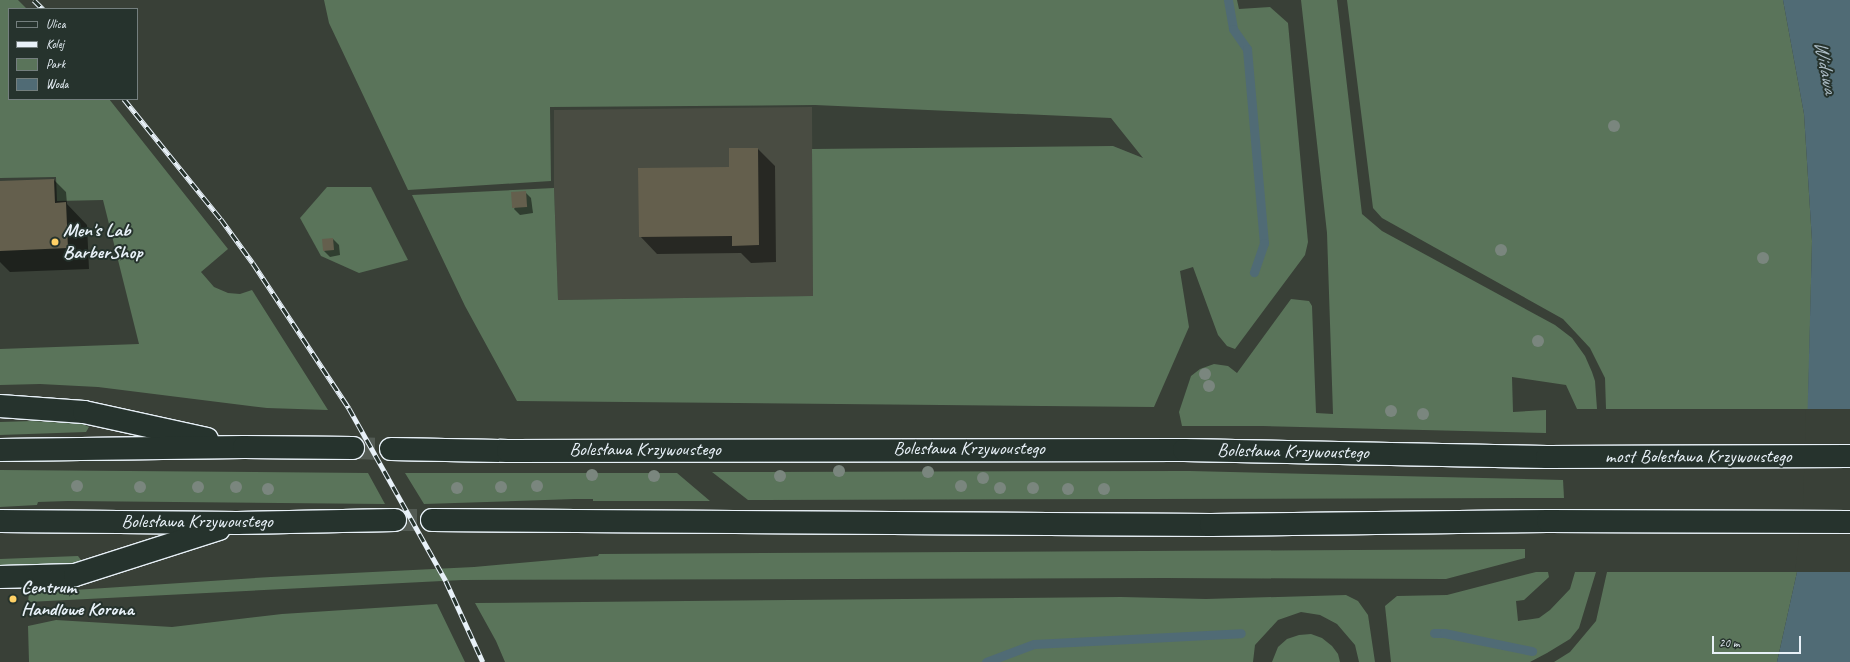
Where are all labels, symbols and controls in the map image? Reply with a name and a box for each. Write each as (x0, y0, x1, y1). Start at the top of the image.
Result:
legend (8, 8, 138, 100)
text: Ulica (46, 16, 65, 32)
text: Kolej (46, 36, 64, 52)
water label: Widawa (1809, 39, 1843, 95)
text: Park (46, 56, 65, 72)
text: Woda (46, 76, 68, 92)
place label: Men's Lab BarberShop (63, 220, 142, 264)
marker: Men's Lab BarberShop (50, 237, 60, 247)
street label: Bolesława Krzywoustego (893, 438, 1045, 460)
street label: Bolesława Krzywoustego (569, 439, 721, 461)
street label: Bolesława Krzywoustego (1217, 439, 1369, 465)
street label: most Bolesława Krzywoustego (1605, 446, 1791, 468)
street label: Bolesława Krzywoustego (121, 511, 273, 533)
place label: Centrum Handlowe Korona (21, 577, 134, 621)
marker: Centrum Handlowe Korona (8, 594, 18, 604)
scale bar (1714, 628, 1803, 654)
text: 20 m (1719, 635, 1739, 651)

